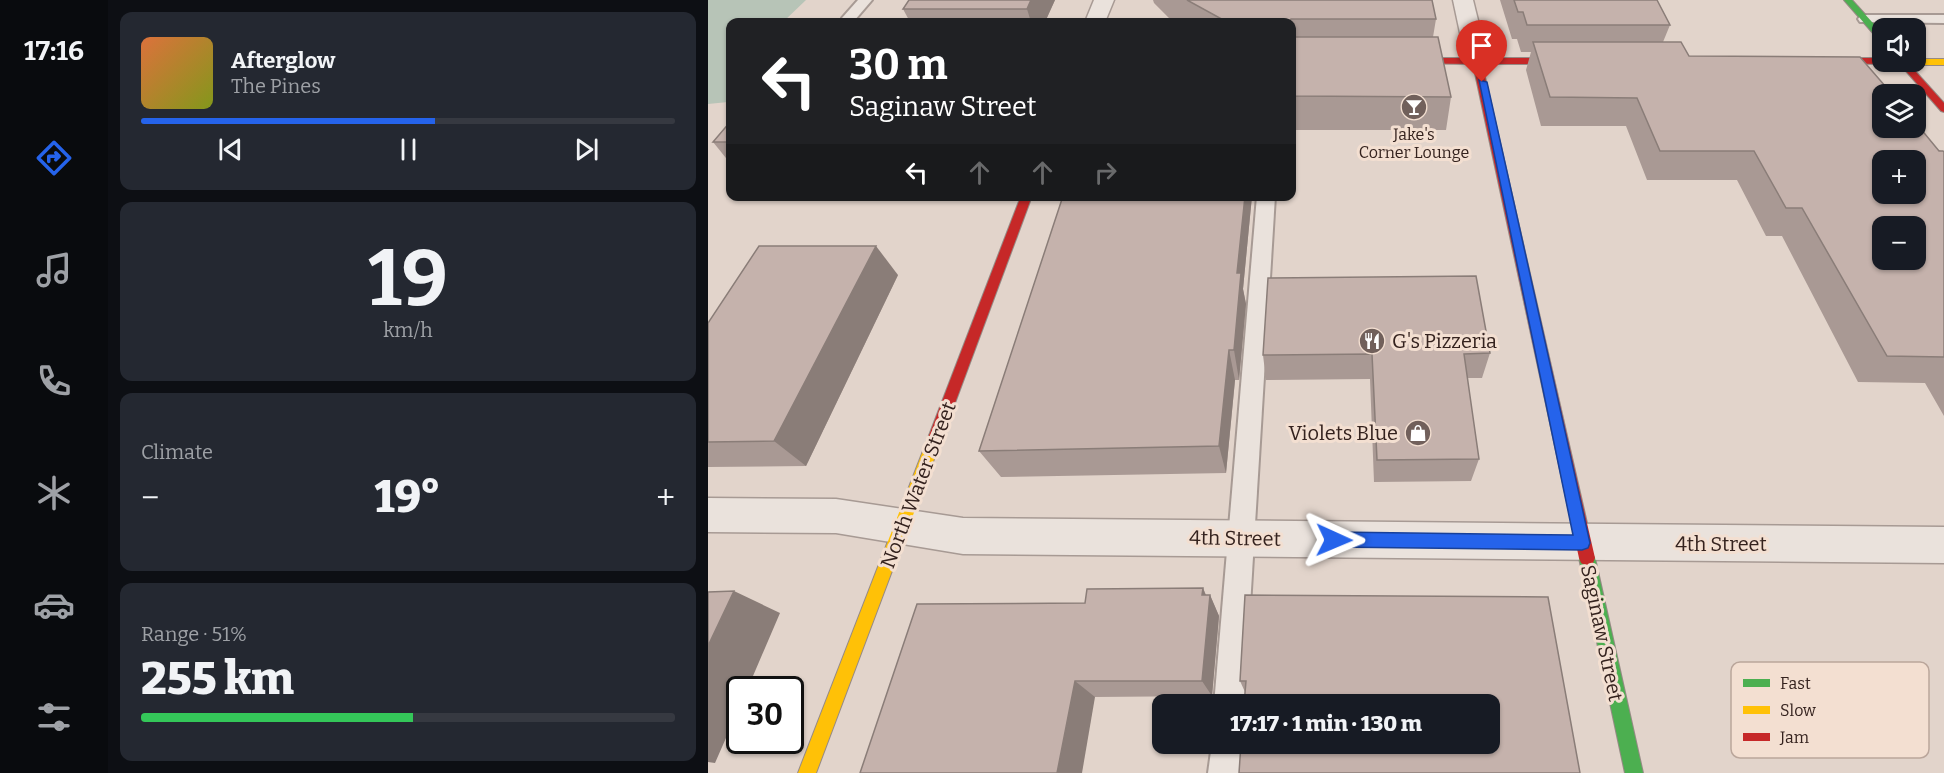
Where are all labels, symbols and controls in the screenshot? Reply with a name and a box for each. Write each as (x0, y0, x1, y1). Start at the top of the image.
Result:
map controls (1872, 18, 1926, 270)
button: sound (1872, 18, 1926, 72)
pin (1456, 20, 1507, 82)
icon: arrive (1465, 29, 1498, 62)
text: 17:16 (24, 35, 84, 67)
text: 30 m (849, 40, 948, 90)
icon: left (750, 42, 828, 120)
text: Afterglow (231, 47, 335, 74)
text: The Pines (231, 74, 321, 98)
button: layers (1872, 84, 1926, 138)
text: Saginaw Street (849, 91, 1037, 123)
bar icon: Jake's Corner Lounge (1399, 92, 1429, 122)
place label: Jake's Corner Lounge (1359, 125, 1469, 162)
icon: previous (214, 133, 247, 166)
icon: pause (392, 133, 425, 166)
icon: next (570, 133, 603, 166)
icon: directions (33, 137, 75, 179)
button: + (1872, 150, 1926, 204)
icon: left (900, 156, 933, 189)
icon: ahead (963, 156, 996, 189)
icon: ahead (1026, 156, 1059, 189)
icon: right (1089, 156, 1122, 189)
button: − (1872, 216, 1926, 270)
text: 19 (368, 232, 448, 326)
icon: music (33, 249, 75, 291)
text: km/h (383, 318, 433, 342)
restaurant icon: G's Pizzeria (1357, 326, 1387, 356)
place label: G's Pizzeria (1392, 329, 1497, 353)
icon: phone (33, 360, 75, 402)
street label: North Water Street (875, 398, 961, 572)
shop icon: Violets Blue (1403, 418, 1433, 448)
place label: Violets Blue (1289, 421, 1398, 445)
text: Climate (141, 440, 213, 464)
text: 19° (375, 470, 441, 524)
icon: climate (33, 472, 75, 514)
text: − (141, 478, 159, 518)
text: + (656, 478, 675, 518)
position arrow (1302, 508, 1366, 572)
street label: 4th Street (1189, 525, 1281, 551)
street label: 4th Street (1675, 532, 1767, 556)
street label: Saginaw Street (1576, 563, 1628, 703)
icon: car (33, 584, 75, 626)
text: Range · 51% (141, 622, 247, 646)
text: 255 km (141, 652, 294, 706)
legend (1731, 662, 1929, 758)
text: Fast (1780, 674, 1811, 693)
speed limit sign: 30 (726, 676, 804, 754)
icon: filters (33, 696, 75, 738)
text: Slow (1780, 701, 1816, 720)
text: 17:17 · 1 min · 130 m (1230, 710, 1422, 737)
text: Jam (1779, 728, 1809, 747)

